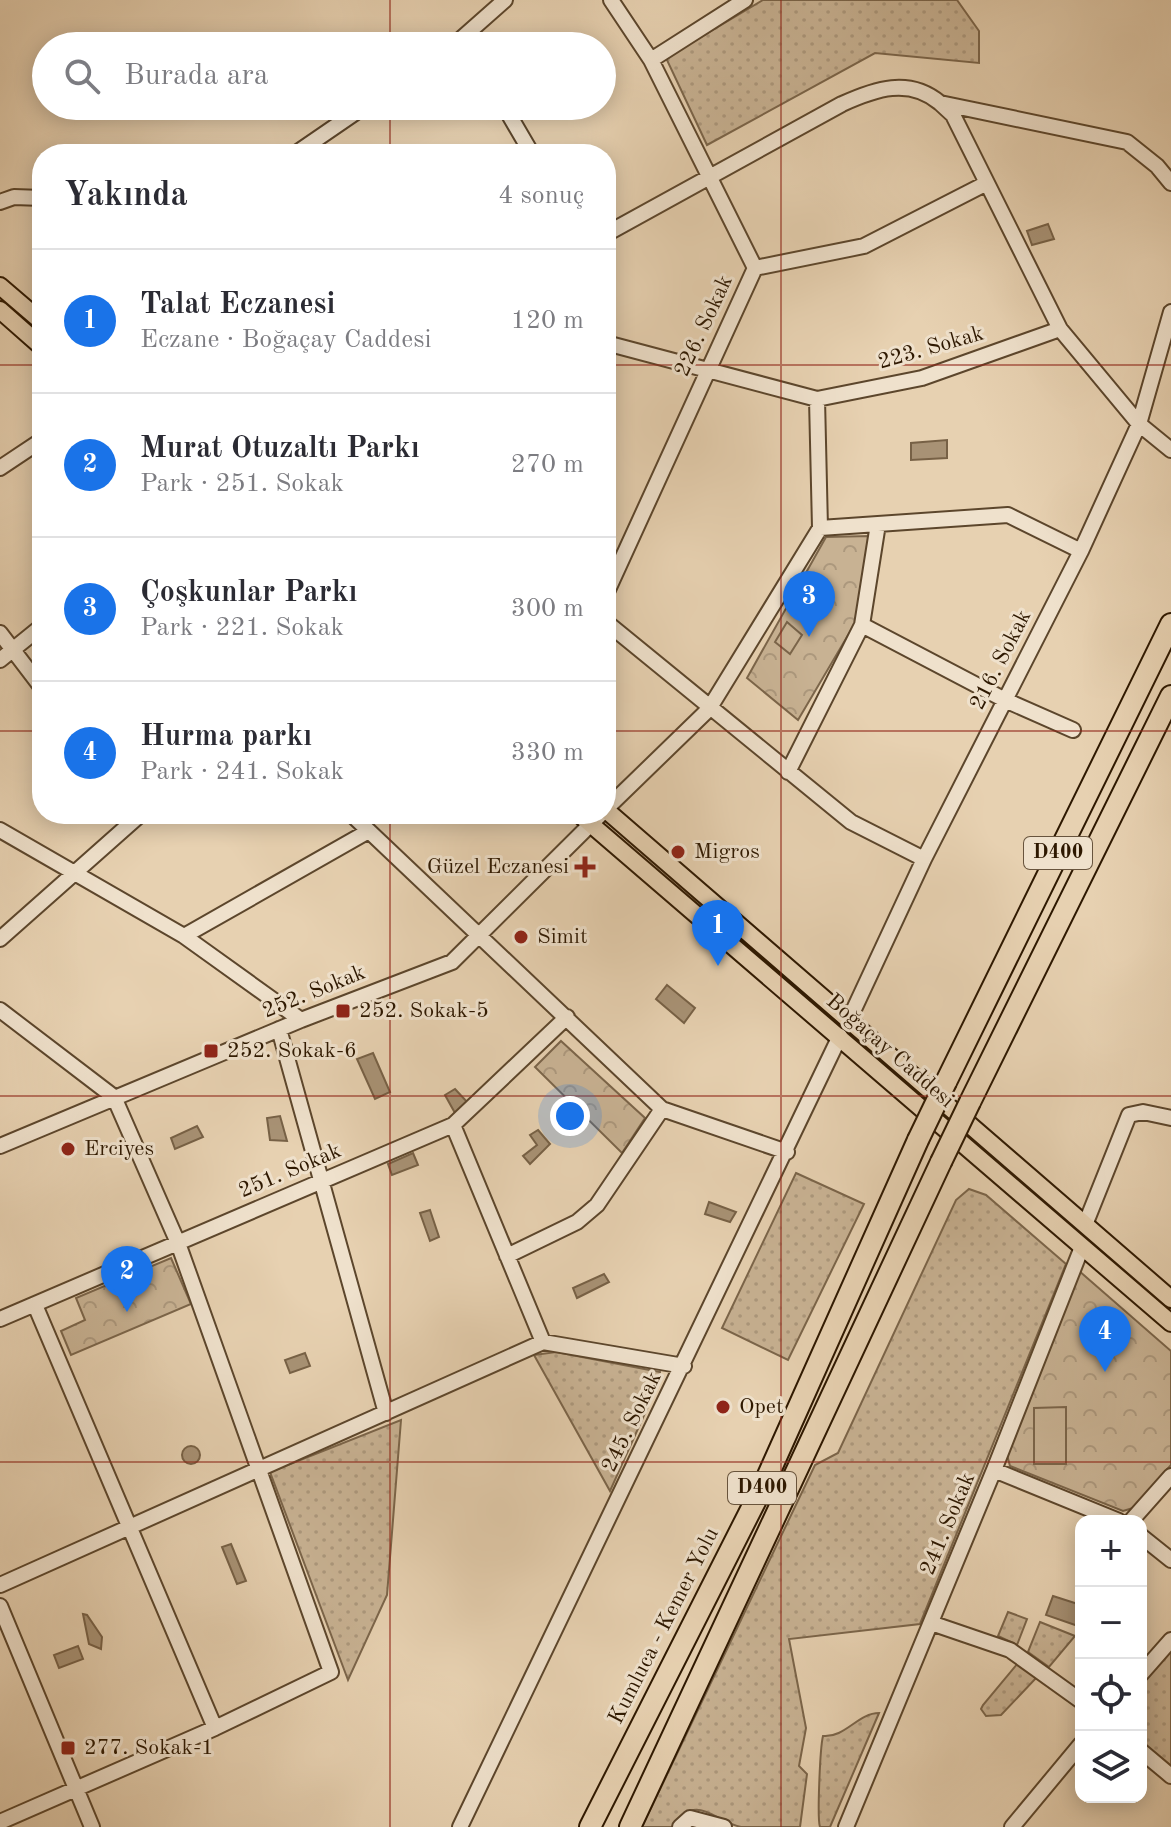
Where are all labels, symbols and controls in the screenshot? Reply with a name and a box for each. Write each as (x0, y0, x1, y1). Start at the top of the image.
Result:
search box (32, 32, 616, 120)
icon: search (60, 54, 104, 98)
text: Burada ara (124, 61, 269, 91)
text: Yakında (64, 179, 188, 213)
text: 4 sonuç (498, 183, 584, 209)
street label: 226. Sokak (671, 272, 737, 380)
text: Talat Eczanesi (140, 290, 335, 320)
text: 1 (82, 308, 98, 334)
text: 120 m (511, 308, 584, 334)
street label: 223. Sokak (876, 322, 986, 374)
text: Eczane · Boğaçay Caddesi (140, 327, 432, 353)
text: Murat Otuzaltı Parkı (140, 434, 420, 464)
text: 2 (82, 452, 98, 478)
text: 270 m (511, 452, 584, 478)
text: Park · 251. Sokak (140, 471, 344, 497)
pin: 3 (783, 571, 835, 637)
text: Çoşkunlar Parkı (140, 578, 357, 608)
text: 3 (82, 596, 98, 622)
text: 300 m (511, 596, 584, 622)
street label: 216. Sokak (966, 606, 1036, 714)
text: Park · 221. Sokak (140, 615, 344, 641)
text: Hurma parkı (140, 722, 312, 752)
text: 4 (82, 740, 98, 766)
text: 330 m (511, 740, 584, 766)
text: Park · 241. Sokak (140, 759, 344, 785)
road number: D400 (1024, 837, 1092, 869)
place label: Migros (694, 841, 760, 863)
marker: Migros (669, 843, 687, 861)
place label: Güzel Eczanesi (427, 856, 569, 878)
marker: Güzel Eczanesi (576, 858, 594, 876)
pin: 1 (692, 900, 744, 966)
place label: Simit (537, 926, 588, 948)
marker: Simit (512, 928, 530, 946)
street label: 252. Sokak (259, 961, 369, 1023)
street label: Boğaçay Caddesi (822, 990, 958, 1112)
place label: 252. Sokak-5 (359, 1000, 489, 1022)
marker: 252. Sokak-5 (334, 1002, 352, 1020)
place label: 252. Sokak-6 (227, 1040, 357, 1062)
marker: 252. Sokak-6 (202, 1042, 220, 1060)
your location (550, 1096, 590, 1136)
place label: Erciyes (84, 1138, 154, 1160)
marker: Erciyes (59, 1140, 77, 1158)
street label: 251. Sokak (236, 1140, 344, 1202)
pin: 2 (101, 1246, 153, 1312)
pin: 4 (1079, 1306, 1131, 1372)
street label: 245. Sokak (598, 1368, 666, 1476)
place label: Opet (739, 1396, 784, 1418)
marker: Opet (714, 1398, 732, 1416)
street label: 241. Sokak (917, 1470, 979, 1578)
road number: D400 (728, 1472, 796, 1504)
map controls (1075, 1515, 1147, 1803)
button: + (1075, 1515, 1147, 1587)
street label: Kumluca - Kemer Yolu (605, 1524, 723, 1728)
button: − (1075, 1587, 1147, 1659)
button: locate (1075, 1659, 1147, 1731)
button: layers (1075, 1731, 1147, 1803)
place label: 277. Sokak-1 (84, 1737, 214, 1759)
marker: 277. Sokak-1 (59, 1739, 77, 1757)

